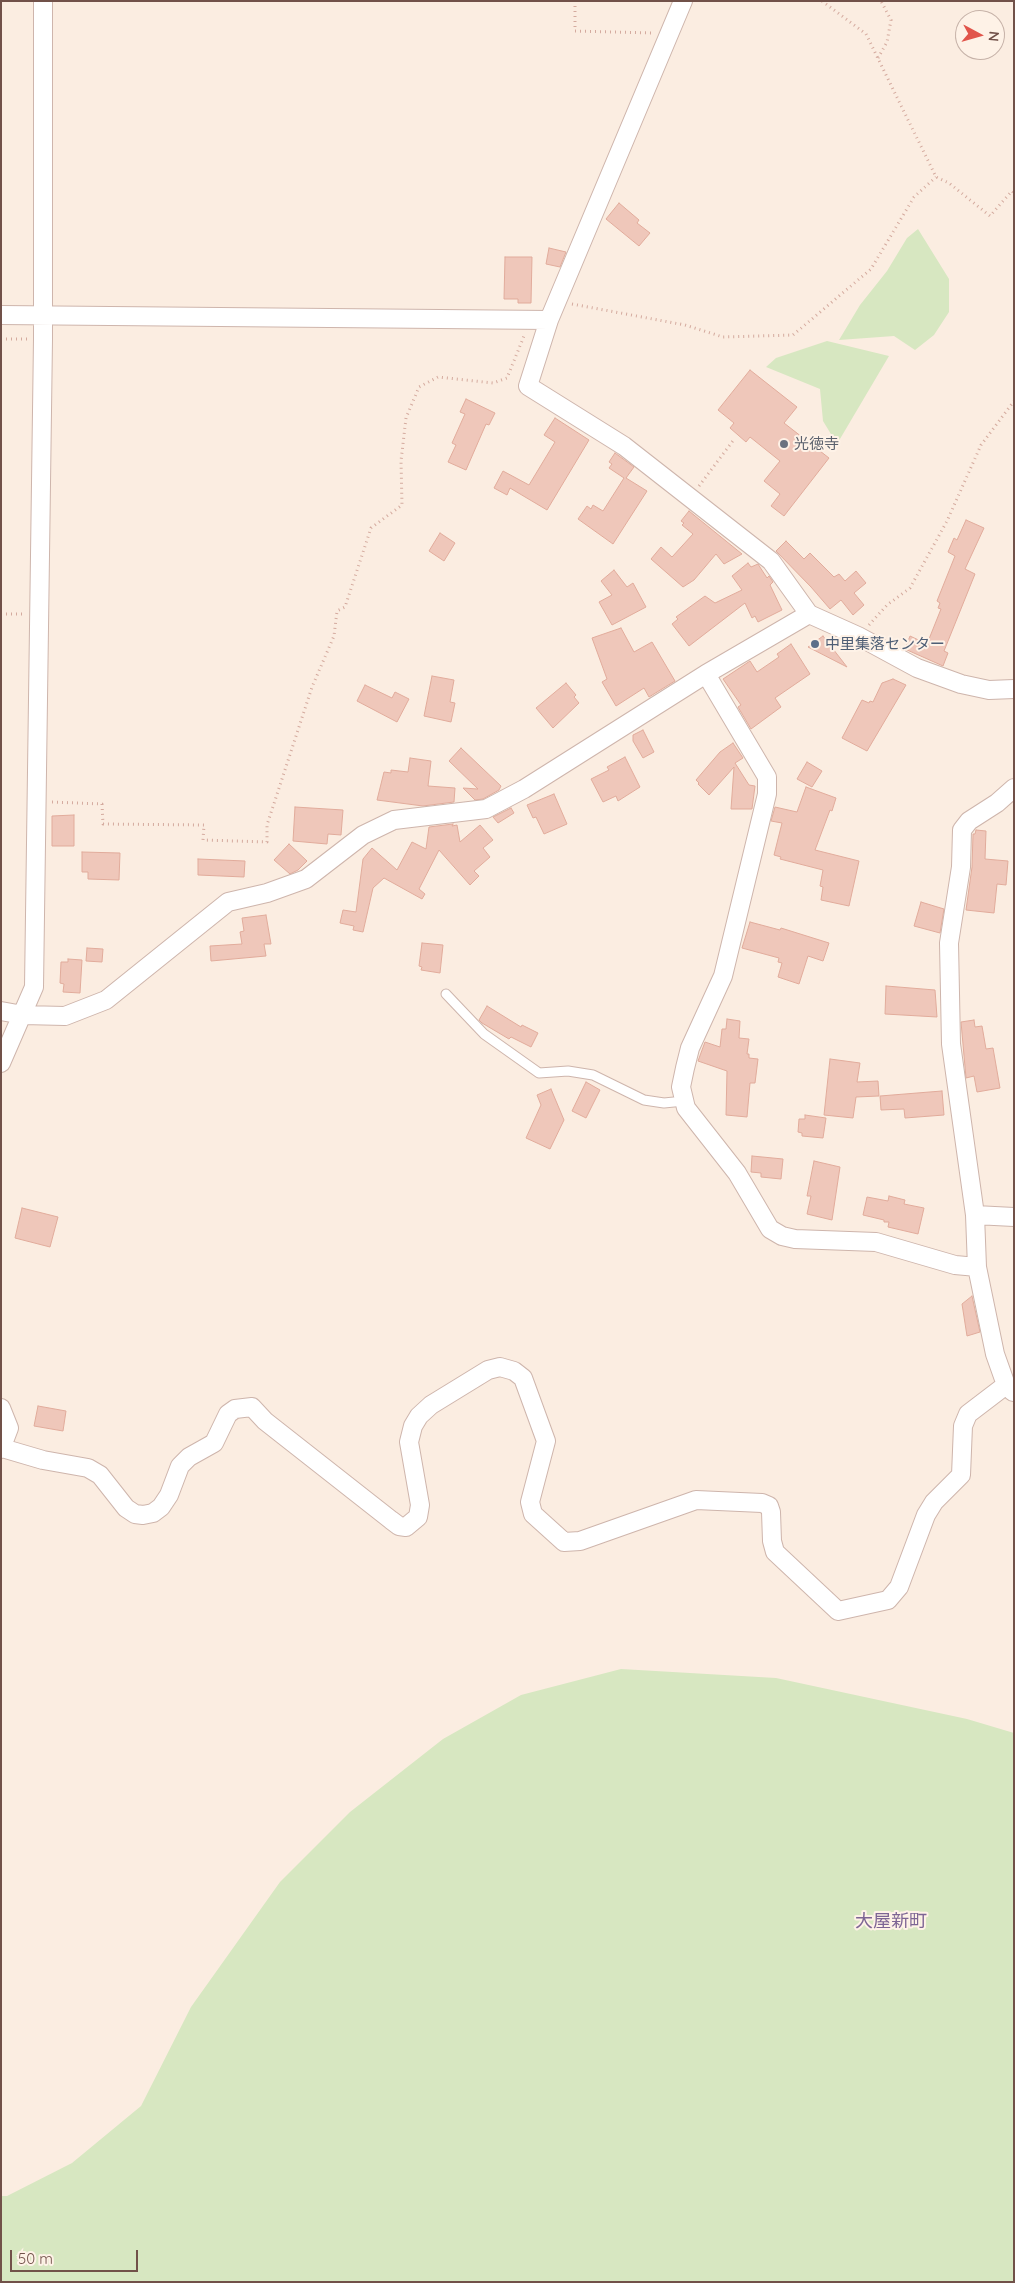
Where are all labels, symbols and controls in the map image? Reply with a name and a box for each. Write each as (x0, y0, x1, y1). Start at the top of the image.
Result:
north arrow (955, 10, 1005, 60)
text: N (984, 30, 1003, 43)
place label: 光徳寺 (794, 435, 839, 453)
marker: 光徳寺 (778, 438, 790, 450)
place label: 中里集落センター (825, 635, 945, 653)
marker: 中里集落センター (809, 638, 821, 650)
district label: 大屋新町 (855, 1911, 927, 1933)
scale bar (12, 2240, 140, 2272)
text: 50 m (18, 2249, 53, 2268)

